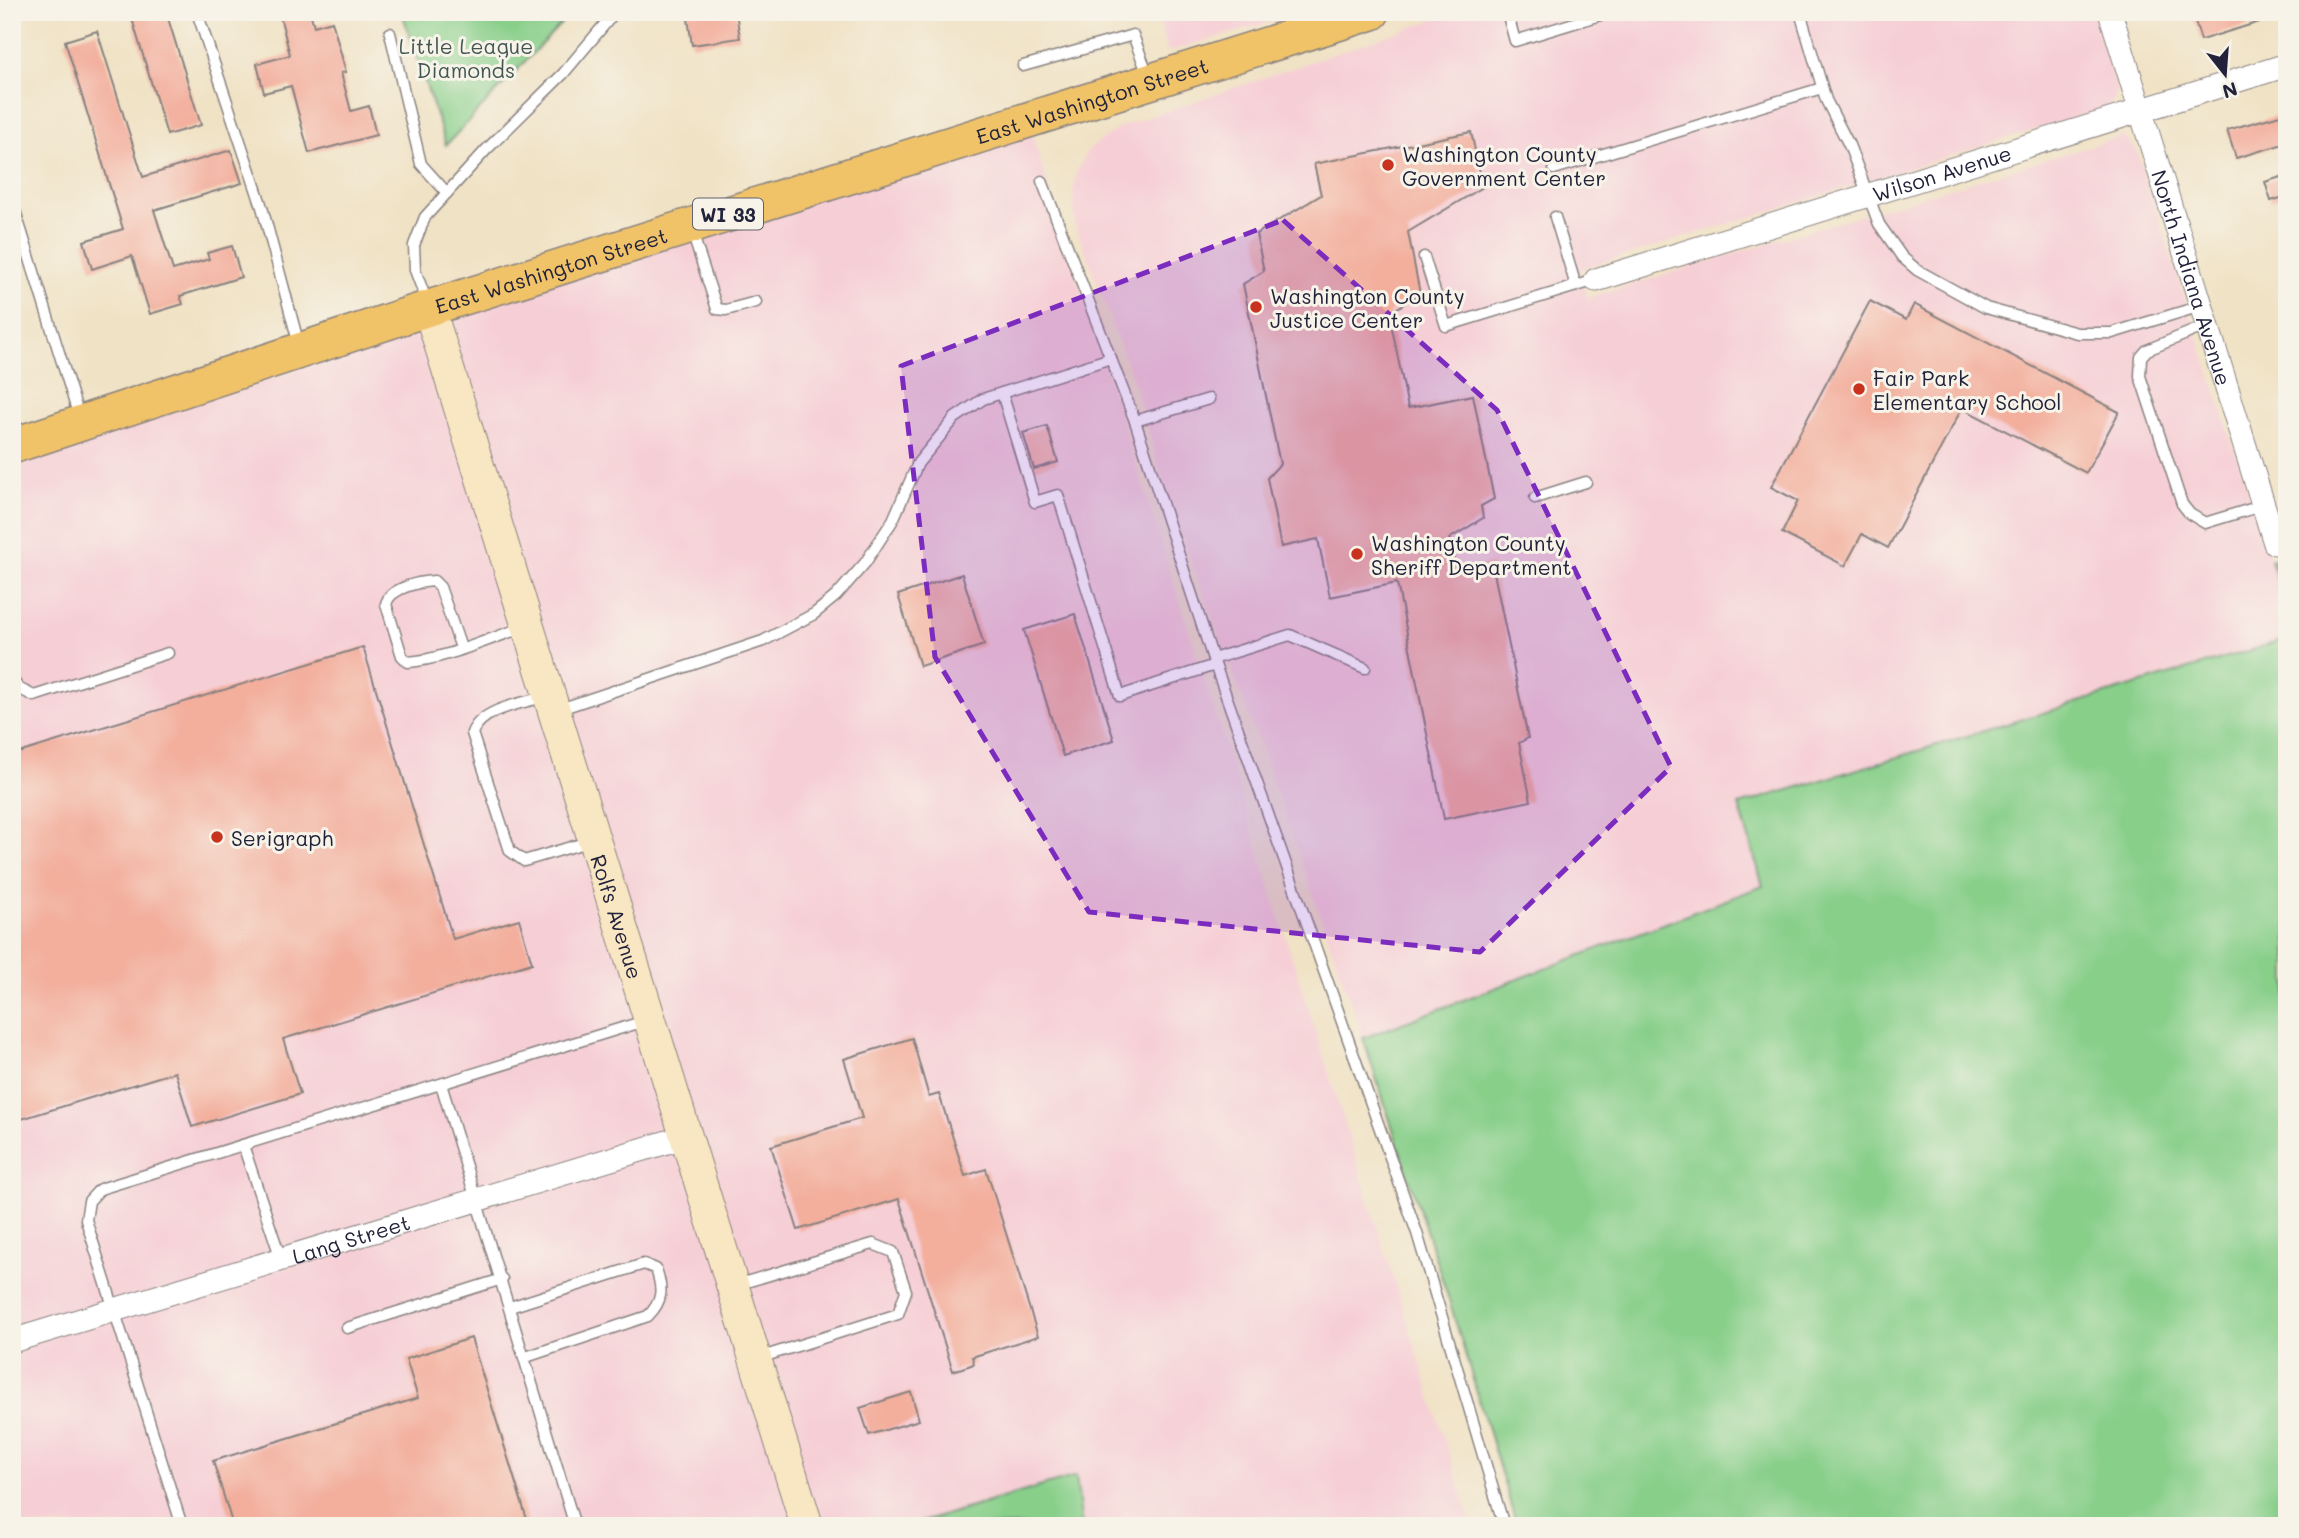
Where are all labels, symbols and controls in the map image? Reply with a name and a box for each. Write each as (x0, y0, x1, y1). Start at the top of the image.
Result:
park label: Little League Diamonds (399, 32, 533, 83)
north arrow (2190, 38, 2260, 108)
street label: East Washington Street (972, 51, 1211, 149)
text: N (2220, 77, 2241, 105)
street label: Wilson Avenue (1869, 138, 2014, 207)
place label: Washington County Government Center (1402, 140, 1606, 191)
marker: Washington County Government Center (1380, 157, 1396, 173)
street label: North Indiana Avenue (2146, 166, 2239, 389)
road number: WI 33 (693, 198, 763, 230)
street label: East Washington Street (431, 221, 670, 319)
place label: Washington County Justice Center (1270, 282, 1465, 333)
marker: Washington County Justice Center (1248, 299, 1264, 315)
place label: Fair Park Elementary School (1873, 364, 2061, 415)
marker: Fair Park Elementary School (1851, 381, 1867, 397)
place label: Washington County Sheriff Department (1371, 529, 1572, 580)
marker: Washington County Sheriff Department (1349, 546, 1365, 562)
place label: Serigraph (231, 824, 333, 851)
marker: Serigraph (209, 829, 225, 845)
street label: Rolfs Avenue (586, 851, 650, 982)
street label: Lang Street (289, 1208, 413, 1269)

